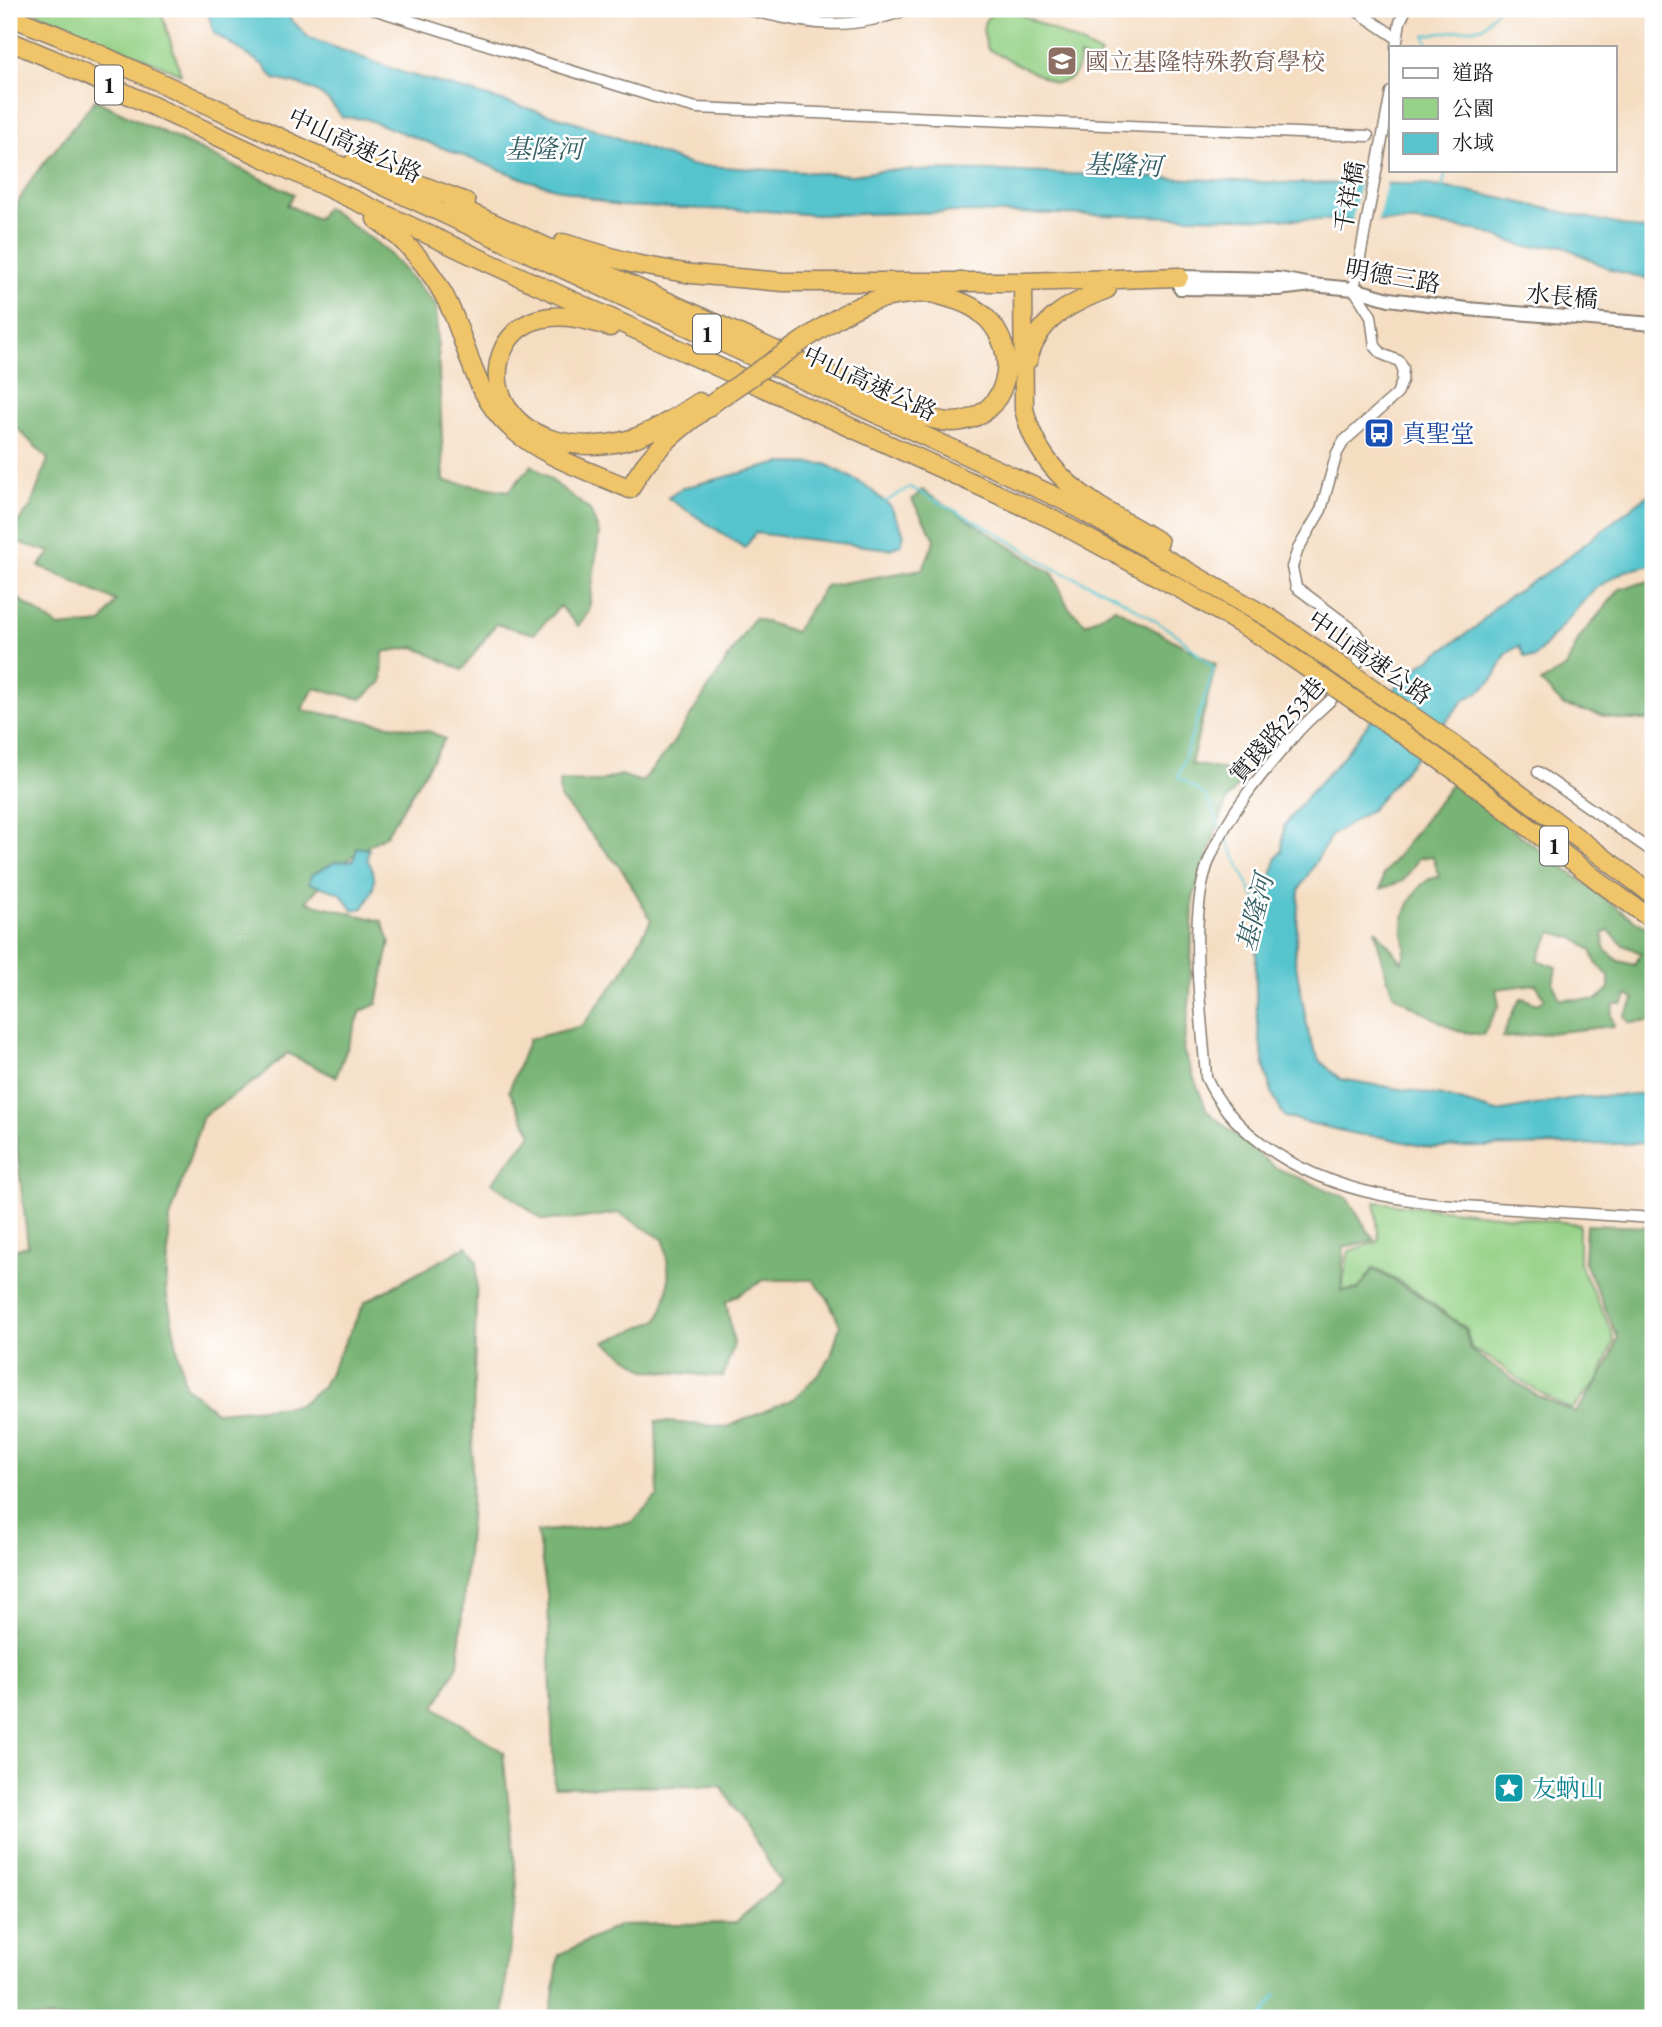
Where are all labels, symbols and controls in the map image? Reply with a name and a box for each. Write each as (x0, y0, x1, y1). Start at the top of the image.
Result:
school or university icon: 國立基隆特殊教育學校 (1045, 44, 1079, 78)
place label: 國立基隆特殊教育學校 (1085, 46, 1325, 77)
legend (1389, 46, 1616, 172)
text: 道路 (1452, 59, 1494, 86)
road number: 1 (95, 66, 123, 104)
text: 公園 (1452, 95, 1494, 122)
street label: 中山高速公路 (283, 101, 427, 189)
text: 水域 (1452, 129, 1494, 156)
water label: 基隆河 (505, 132, 587, 166)
water label: 基隆河 (1083, 147, 1167, 183)
street label: 千祥橋 (1327, 159, 1371, 235)
street label: 明德三路 (1343, 252, 1443, 300)
street label: 水長橋 (1525, 277, 1599, 315)
road number: 1 (693, 314, 721, 354)
street label: 中山高速公路 (798, 339, 942, 427)
bus stop icon: 真聖堂 (1362, 416, 1396, 450)
place label: 真聖堂 (1402, 418, 1474, 449)
street label: 中山高速公路 (1302, 603, 1438, 711)
street label: 實踐路253巷 (1222, 671, 1332, 789)
road number: 1 (1540, 826, 1568, 866)
water label: 基隆河 (1229, 867, 1282, 955)
place icon: 友蚋山 (1492, 1771, 1526, 1805)
place label: 友蚋山 (1532, 1773, 1604, 1804)

